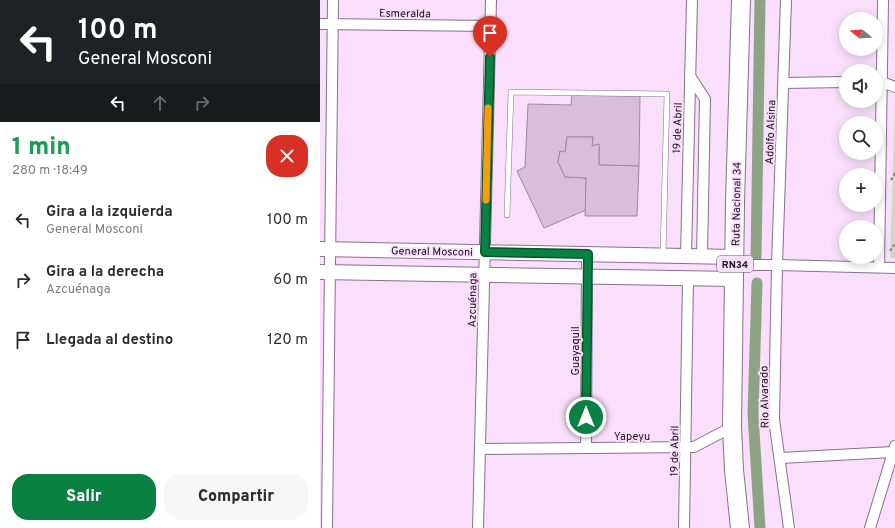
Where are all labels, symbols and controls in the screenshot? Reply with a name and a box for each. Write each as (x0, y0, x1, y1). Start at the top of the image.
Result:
street label: Esmeralda (379, 7, 431, 21)
north arrow (839, 12, 883, 56)
map controls (839, 12, 883, 264)
text: 100 m (78, 13, 158, 49)
icon: left (12, 16, 64, 68)
pin (473, 16, 507, 57)
icon: arrive (479, 22, 501, 44)
text: General Mosconi (78, 48, 212, 71)
button: sound (839, 64, 883, 108)
icon: left (107, 92, 129, 114)
icon: ahead (149, 92, 171, 114)
icon: right (191, 92, 213, 114)
street label: Adolfo Alsina (763, 99, 779, 165)
street label: 19 de Abril (670, 102, 686, 154)
button: search (839, 116, 883, 160)
text: 1 min (12, 133, 71, 163)
button: close (266, 135, 308, 177)
street label: Ruta Nacional 34 (729, 161, 745, 246)
text: 280 m · 18:49 (12, 163, 88, 179)
button: + (839, 168, 883, 212)
text: Gira a la izquierda (46, 203, 173, 222)
icon: left (12, 209, 34, 231)
text: 100 m (267, 211, 308, 230)
button: − (839, 220, 883, 264)
text: General Mosconi (46, 222, 143, 238)
street label: General Mosconi (391, 244, 473, 260)
road number: RN34 (717, 256, 753, 272)
text: Gira a la derecha (46, 263, 164, 282)
icon: right (12, 269, 34, 291)
text: 60 m (273, 271, 308, 290)
street label: Azcuénaga (466, 272, 480, 327)
text: Azcuénaga (46, 282, 111, 298)
street label: Guayaquil (569, 326, 583, 376)
icon: arrive (12, 329, 34, 351)
text: Llegada al destino (46, 331, 173, 350)
text: 120 m (267, 331, 308, 350)
street label: Rio Alvarado (757, 366, 773, 428)
position arrow (565, 396, 607, 438)
street label: 19 de Abril (668, 425, 682, 477)
street label: Yapeyu (614, 430, 650, 444)
button: Salir (12, 474, 156, 520)
button: Compartir (164, 474, 308, 520)

